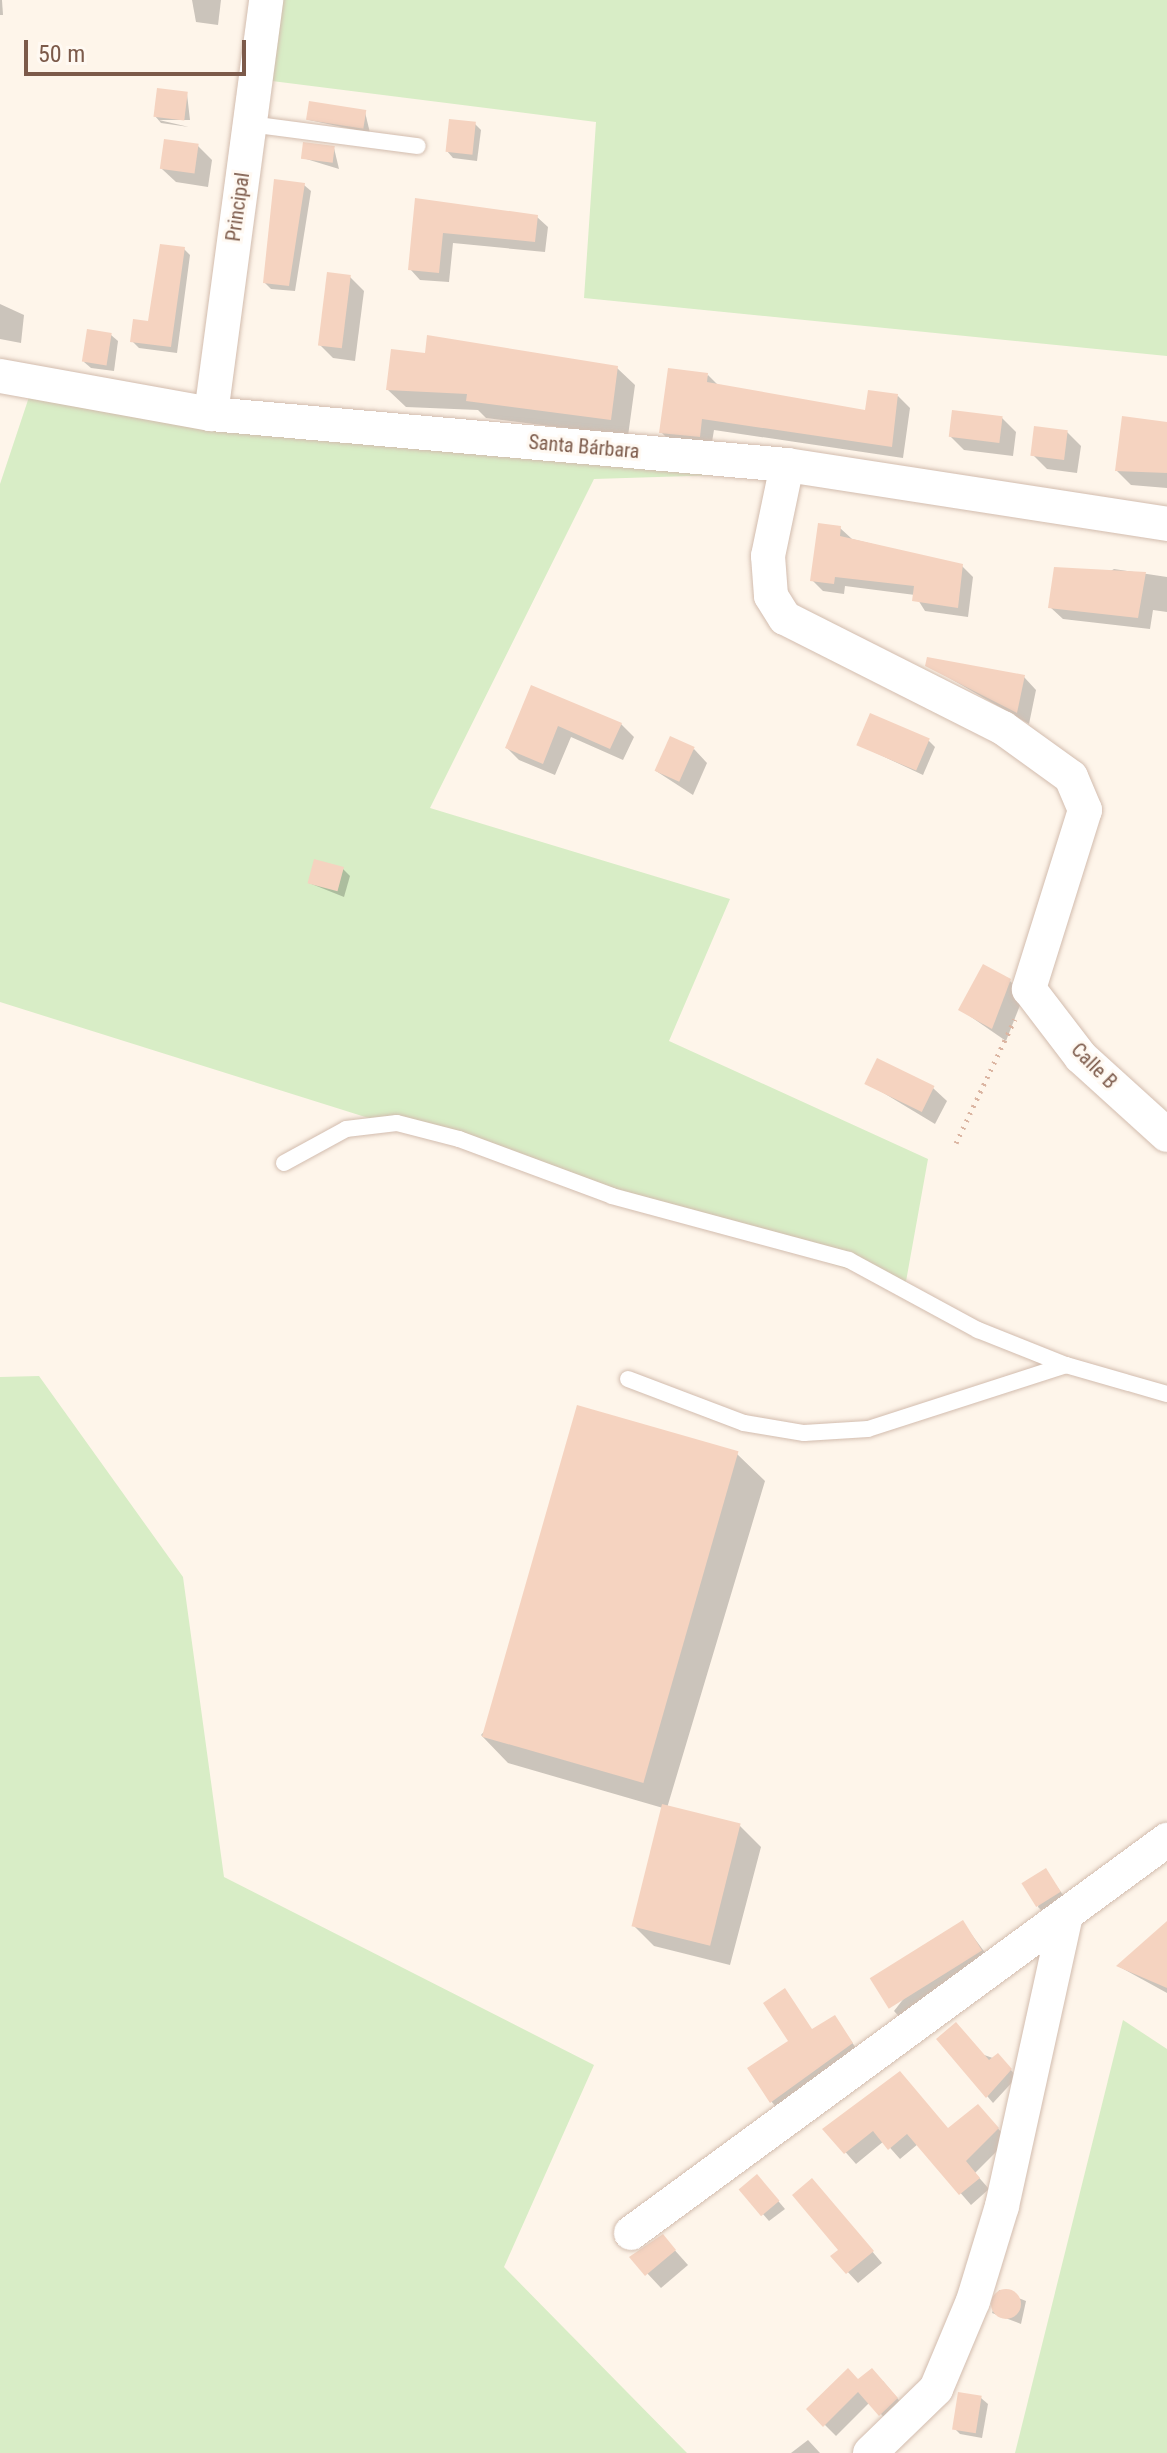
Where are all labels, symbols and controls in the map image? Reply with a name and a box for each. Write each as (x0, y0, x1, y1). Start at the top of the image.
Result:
scale bar (28, 24, 250, 74)
text: 50 m (38, 40, 85, 68)
street label: Principal (221, 171, 255, 243)
street label: Santa Bárbara (528, 430, 640, 464)
street label: Calle B (1066, 1038, 1122, 1094)

